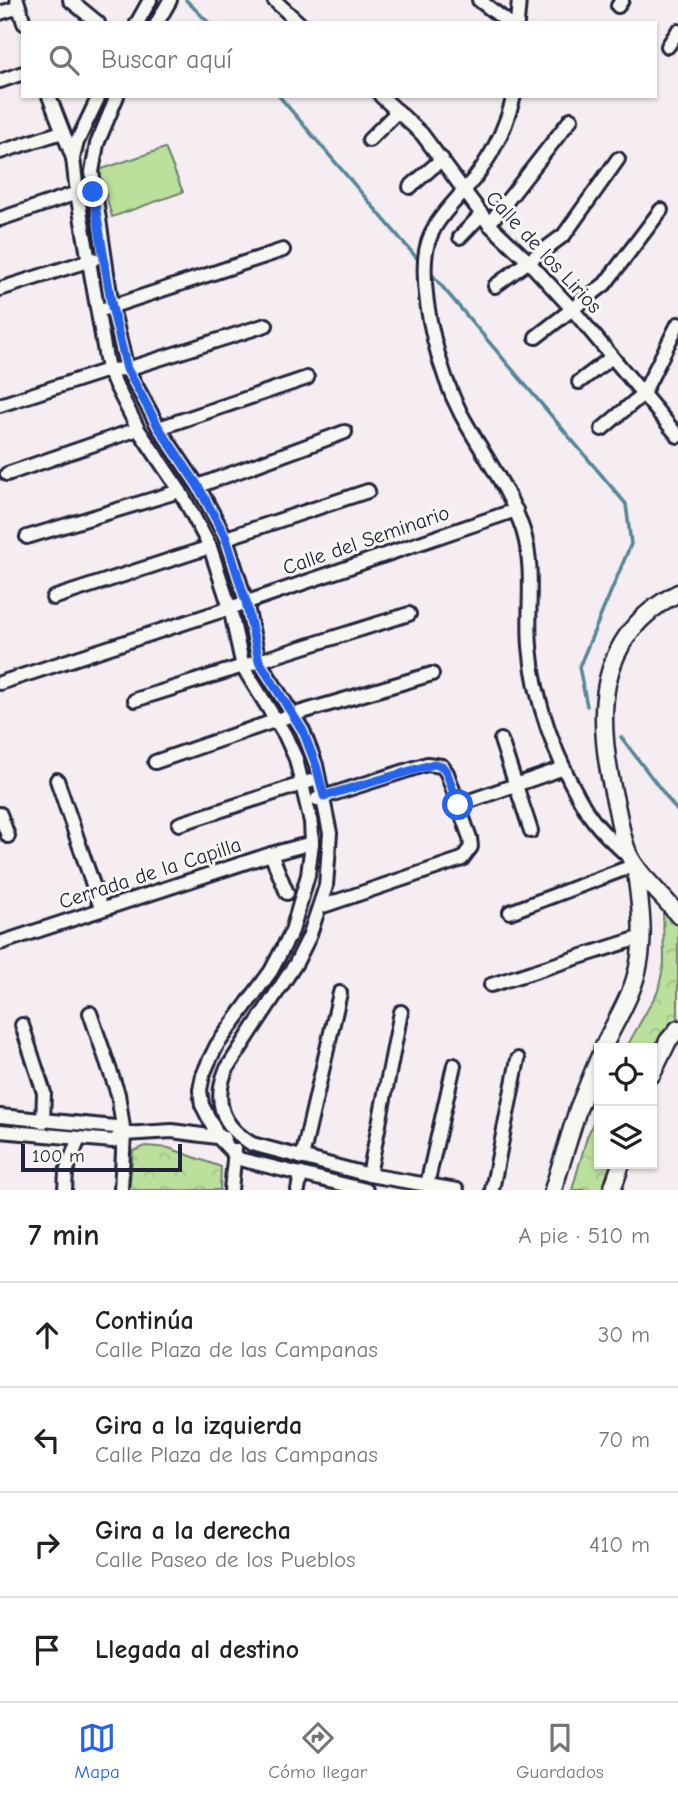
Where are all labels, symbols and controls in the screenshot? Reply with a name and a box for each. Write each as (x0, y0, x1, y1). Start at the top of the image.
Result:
search box (21, 21, 657, 98)
icon: search (45, 41, 83, 79)
text: Buscar aquí (101, 45, 232, 75)
route end (77, 176, 108, 207)
street label: Calle de los Lirios (481, 186, 607, 318)
street label: Calle del Seminario (280, 500, 452, 580)
route start (442, 789, 473, 820)
street label: Cerrada de la Capilla (56, 832, 244, 914)
map controls (594, 1043, 657, 1169)
button: locate (594, 1043, 657, 1106)
button: layers (594, 1106, 657, 1169)
scale bar (21, 1141, 182, 1173)
text: 100 m (32, 1145, 85, 1167)
text: 7 min (28, 1218, 100, 1253)
text: A pie · 510 m (518, 1222, 650, 1249)
text: Continúa (95, 1306, 194, 1336)
icon: ahead (28, 1316, 66, 1354)
text: 30 m (598, 1321, 650, 1348)
text: Calle Plaza de las Campanas (95, 1336, 378, 1363)
text: Gira a la izquierda (95, 1411, 302, 1441)
icon: left (28, 1421, 66, 1459)
text: 70 m (598, 1426, 650, 1453)
text: Calle Plaza de las Campanas (95, 1441, 378, 1468)
text: Gira a la derecha (95, 1516, 291, 1546)
icon: right (28, 1526, 66, 1564)
text: 410 m (589, 1531, 650, 1558)
text: Calle Paseo de los Pueblos (95, 1546, 356, 1573)
icon: arrive (28, 1631, 66, 1669)
text: Llegada al destino (95, 1635, 299, 1665)
tab: Mapa (74, 1719, 120, 1783)
tab: Cómo llegar (268, 1719, 367, 1783)
tab: Guardados (516, 1719, 604, 1783)

